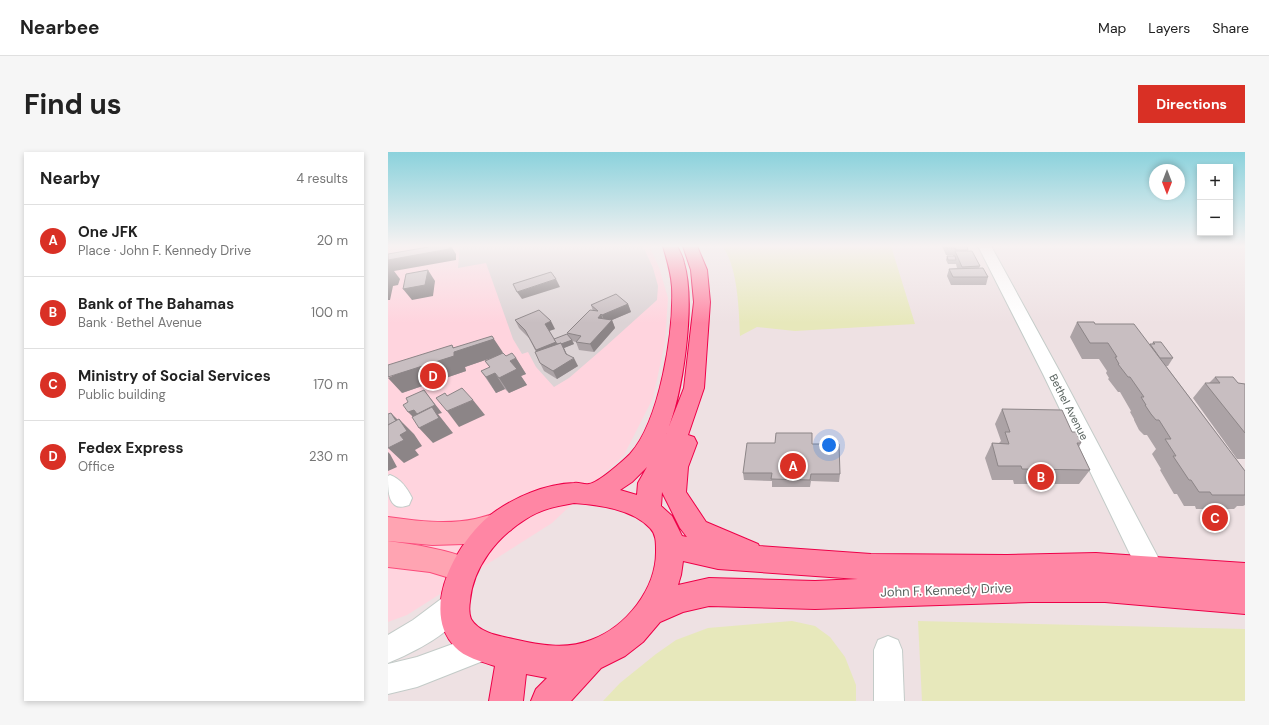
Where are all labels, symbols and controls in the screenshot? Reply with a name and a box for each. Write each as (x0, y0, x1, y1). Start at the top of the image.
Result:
text: Nearbee (20, 15, 100, 40)
text: Map (1098, 19, 1126, 37)
text: Layers (1148, 19, 1190, 37)
text: Share (1212, 19, 1249, 37)
button: Directions (1138, 85, 1245, 123)
text: Find us (24, 86, 122, 123)
north arrow (1149, 164, 1185, 200)
map controls (1197, 164, 1233, 236)
button: + (1197, 164, 1233, 200)
text: Nearby (40, 167, 100, 189)
text: 4 results (296, 170, 348, 187)
button: − (1197, 200, 1233, 236)
text: One JFK (78, 222, 138, 242)
text: A (48, 232, 58, 249)
text: 20 m (317, 232, 348, 249)
text: Place · John F. Kennedy Drive (78, 242, 251, 259)
text: Bank of The Bahamas (78, 294, 234, 314)
text: B (49, 304, 57, 321)
text: 100 m (311, 304, 348, 321)
text: Bank · Bethel Avenue (78, 314, 202, 331)
pin: D (420, 361, 446, 391)
text: Ministry of Social Services (78, 366, 271, 386)
street label: Bethel Avenue (1046, 372, 1092, 442)
text: C (48, 376, 58, 393)
text: 170 m (313, 376, 348, 393)
text: Public building (78, 386, 166, 403)
your location (819, 435, 839, 455)
text: Fedex Express (78, 438, 184, 458)
text: D (48, 448, 58, 465)
text: 230 m (309, 448, 348, 465)
pin: A (780, 451, 806, 481)
text: Office (78, 458, 115, 475)
pin: B (1028, 462, 1054, 492)
pin: C (1202, 503, 1228, 533)
street label: John F. Kennedy Drive (880, 579, 1012, 601)

